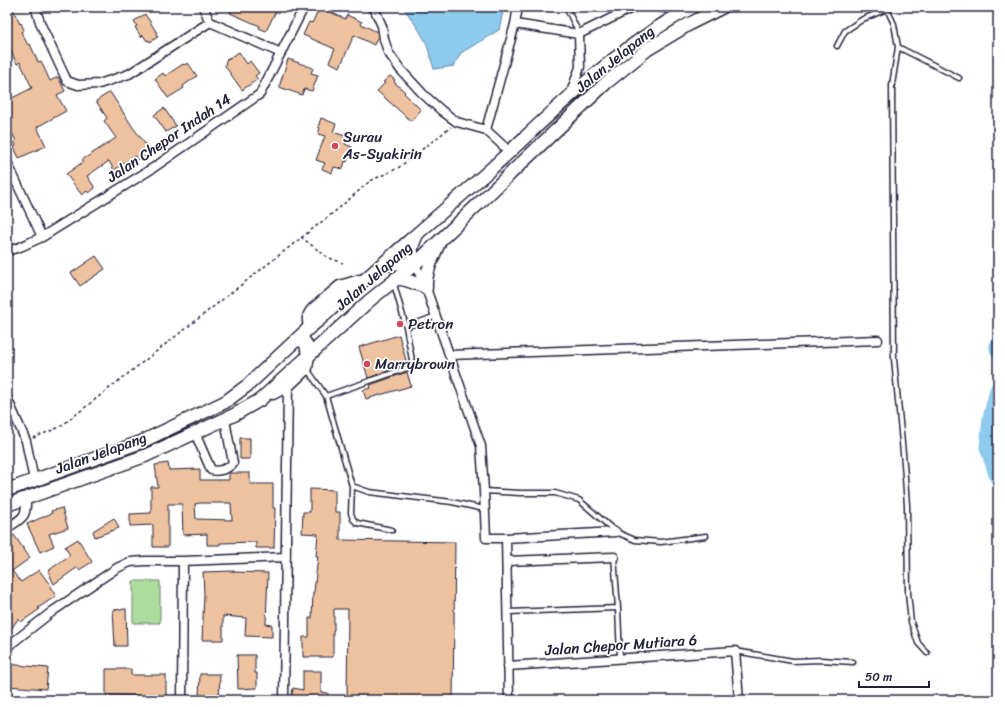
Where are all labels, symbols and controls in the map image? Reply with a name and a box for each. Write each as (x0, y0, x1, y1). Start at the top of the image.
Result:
street label: Jalan Jelapang (569, 19, 660, 100)
street label: Jalan Chepor Indah 14 (101, 87, 237, 190)
place label: Surau As-Syakirin (342, 124, 422, 167)
marker: Surau As-Syakirin (330, 141, 340, 151)
street label: Jalan Jelapang (329, 235, 419, 318)
place label: Petron (408, 311, 453, 337)
marker: Petron (395, 319, 405, 329)
place label: Marrybrown (375, 351, 455, 377)
marker: Marrybrown (362, 359, 372, 369)
street label: Jalan Jelapang (51, 424, 150, 482)
street label: Jalan Chepor Mutiara 6 (543, 627, 698, 663)
scale bar (859, 663, 929, 689)
text: 50 m (865, 666, 892, 688)

